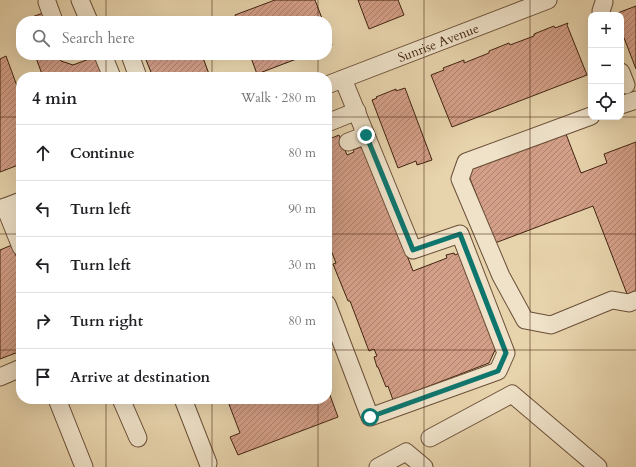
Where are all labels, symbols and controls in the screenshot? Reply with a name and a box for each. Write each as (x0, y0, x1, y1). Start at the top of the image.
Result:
map controls (588, 12, 624, 120)
button: + (588, 12, 624, 48)
search box (16, 16, 332, 60)
street label: Sunrise Avenue (395, 19, 482, 67)
icon: search (30, 27, 52, 49)
text: Search here (62, 28, 135, 48)
button: − (588, 48, 624, 84)
button: locate (588, 84, 624, 120)
text: 4 min (32, 87, 77, 110)
text: Walk · 280 m (241, 89, 316, 107)
route end (357, 126, 375, 144)
icon: ahead (32, 142, 54, 164)
text: Continue (70, 143, 135, 163)
text: 80 m (288, 144, 316, 162)
icon: left (32, 198, 54, 220)
text: Turn left (70, 199, 131, 219)
text: 90 m (288, 200, 316, 218)
icon: left (32, 254, 54, 276)
text: Turn left (70, 255, 131, 275)
text: 30 m (288, 256, 316, 274)
icon: right (32, 310, 54, 332)
text: Turn right (70, 311, 143, 331)
text: 80 m (288, 312, 316, 330)
icon: arrive (32, 366, 54, 388)
text: Arrive at destination (70, 367, 210, 387)
route start (361, 408, 379, 426)

